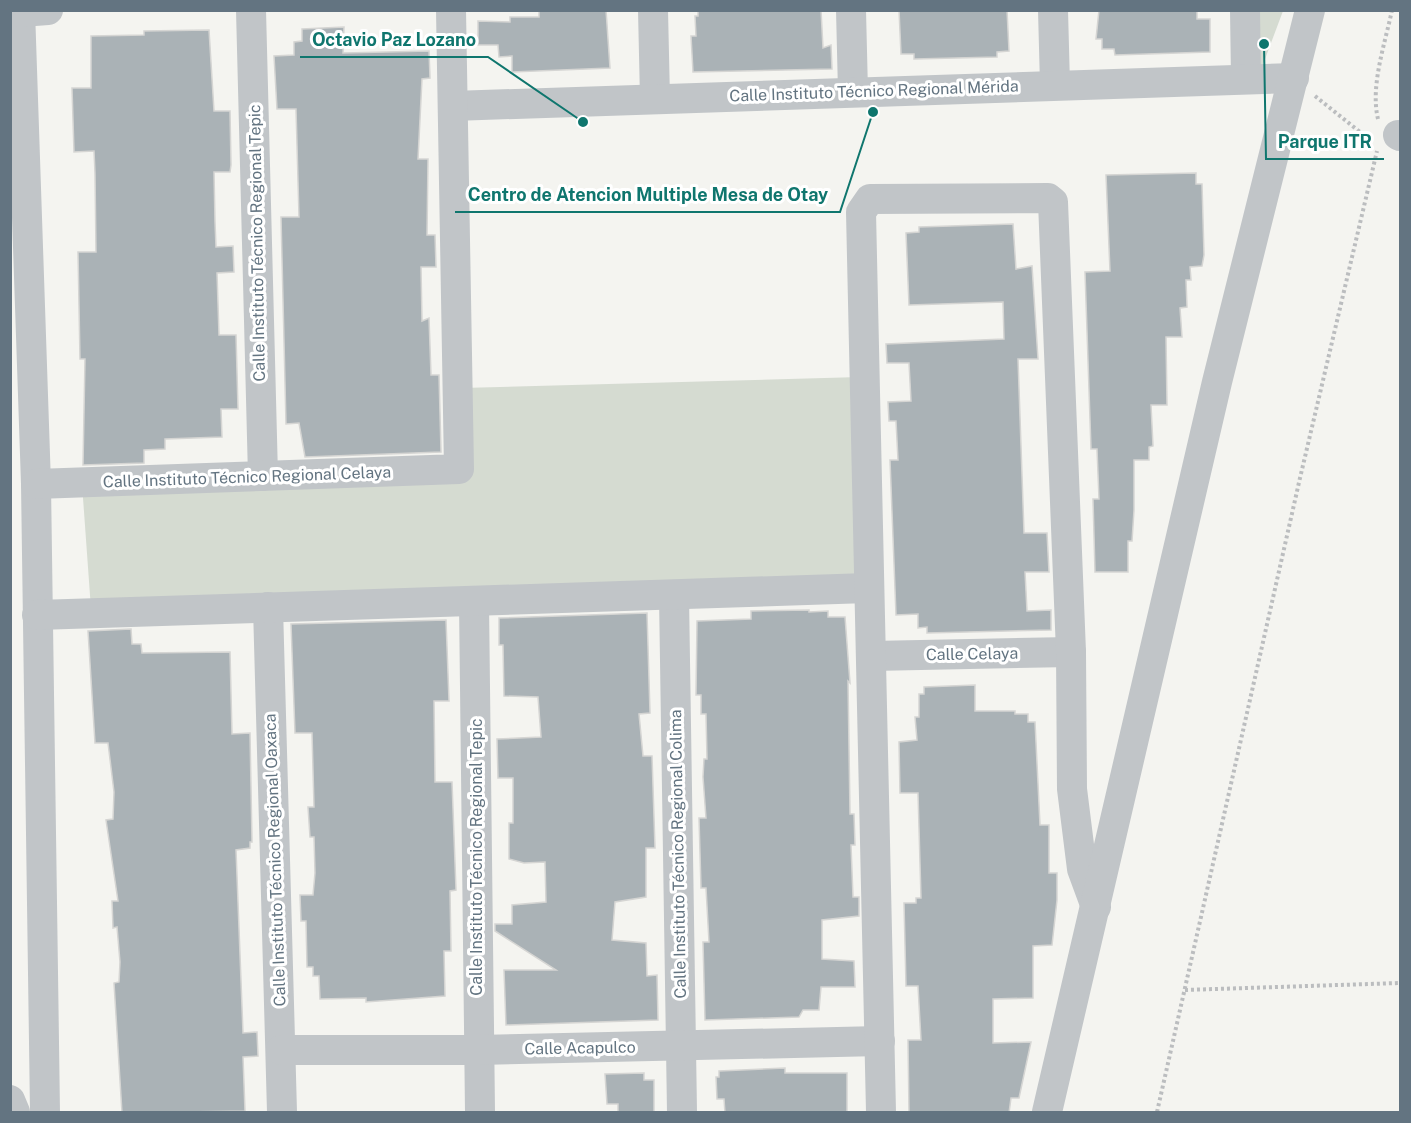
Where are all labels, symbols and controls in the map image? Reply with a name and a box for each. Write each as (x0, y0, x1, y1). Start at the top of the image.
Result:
callout: Octavio Paz Lozano (300, 21, 488, 57)
text: Octavio Paz Lozano (312, 29, 476, 50)
street label: Calle Instituto Técnico Regional Mérida (729, 76, 1019, 106)
street label: Calle Instituto Técnico Regional Tepic (245, 104, 269, 382)
callout: Parque ITR (1266, 123, 1384, 159)
text: Parque ITR (1278, 131, 1372, 152)
callout: Centro de Atencion Multiple Mesa de Otay (455, 176, 840, 212)
text: Centro de Atencion Multiple Mesa de Otay (468, 184, 828, 205)
street label: Calle Instituto Técnico Regional Celaya (103, 462, 391, 492)
street label: Calle Celaya (926, 644, 1018, 664)
street label: Calle Instituto Técnico Regional Colima (666, 709, 690, 999)
street label: Calle Instituto Técnico Regional Oaxaca (260, 713, 290, 1007)
street label: Calle Instituto Técnico Regional Tepic (467, 718, 486, 996)
street label: Calle Acapulco (524, 1038, 636, 1058)

